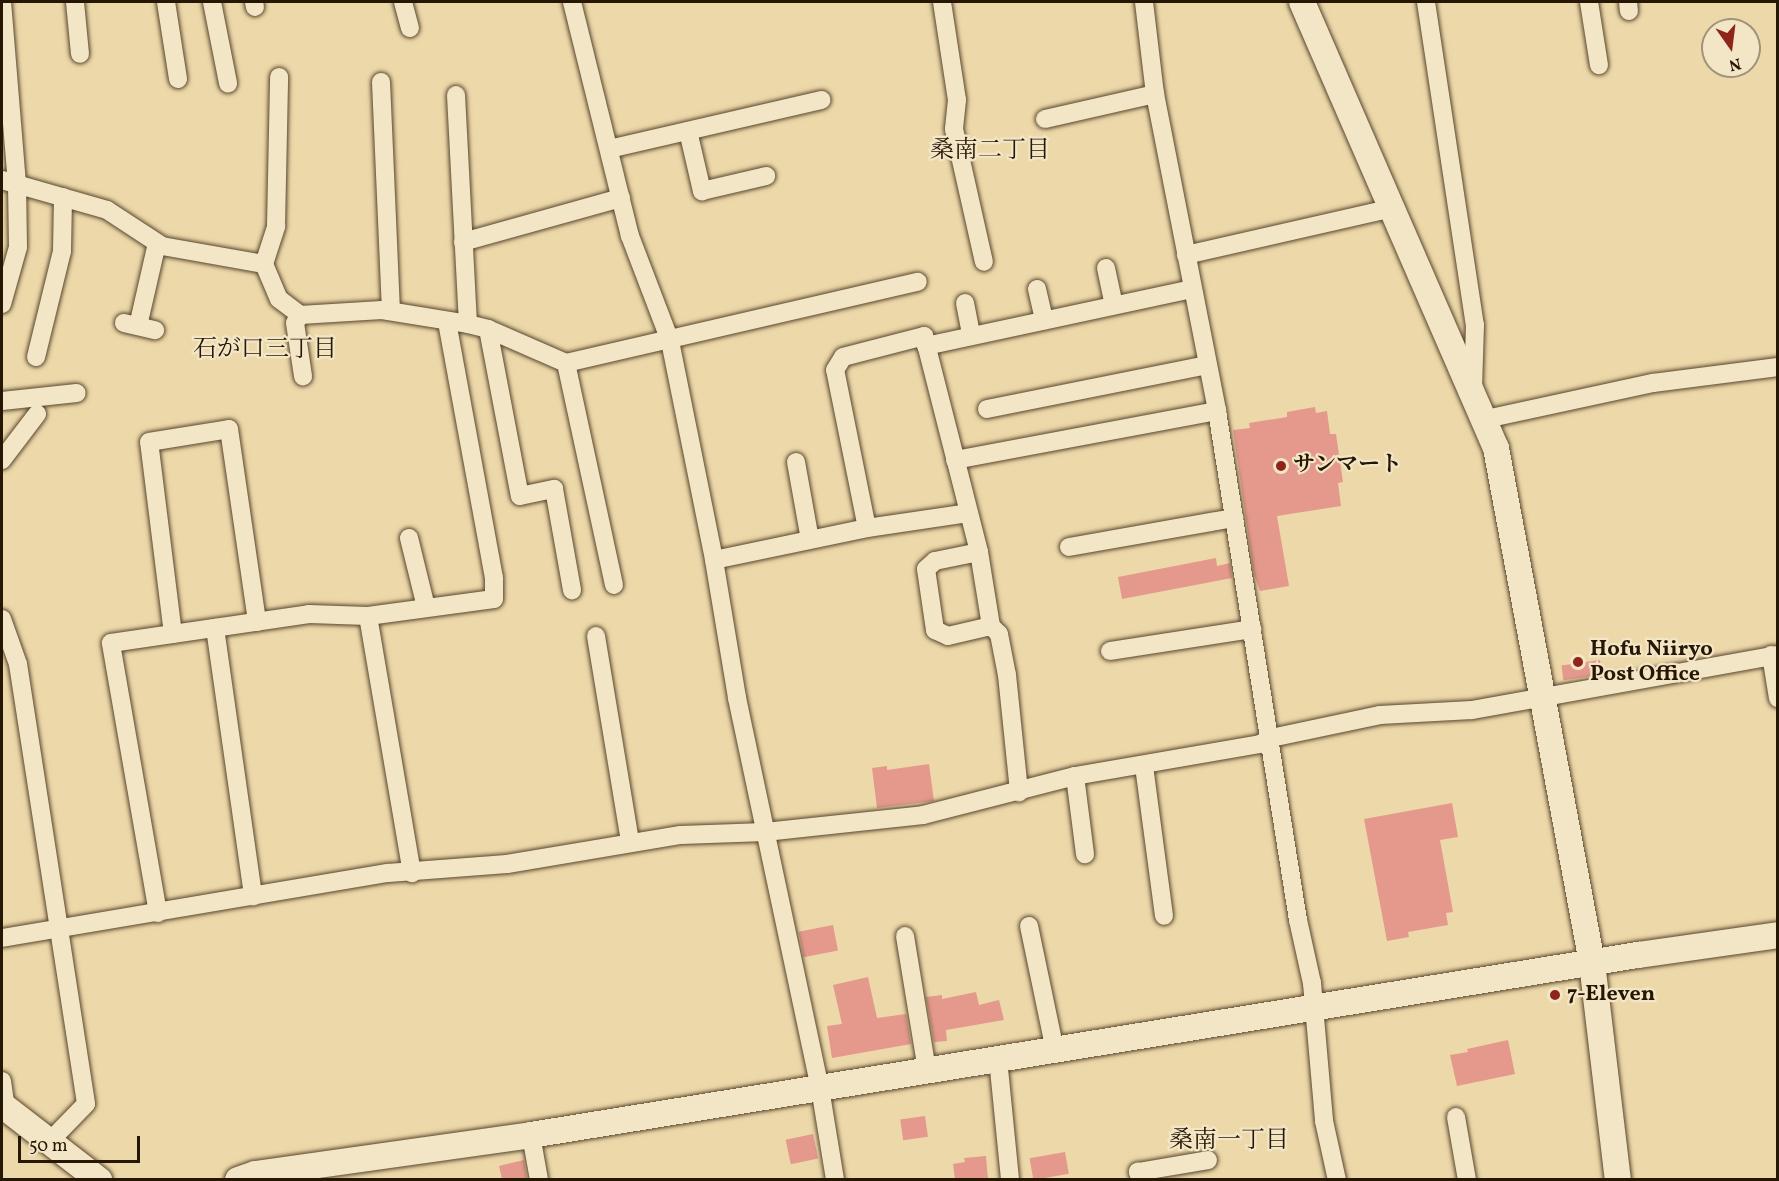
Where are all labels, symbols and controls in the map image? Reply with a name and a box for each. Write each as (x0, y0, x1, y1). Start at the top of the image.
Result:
north arrow (1701, 18, 1761, 78)
text: N (1727, 51, 1743, 76)
district label: 桑南二丁目 (930, 138, 1050, 166)
district label: 石が口三丁目 (193, 337, 337, 365)
place label: サンマート (1293, 453, 1403, 479)
marker: サンマート (1274, 459, 1288, 473)
place label: Hofu Niiryo Post Office (1590, 636, 1713, 688)
marker: Hofu Niiryo Post Office (1571, 655, 1585, 669)
place label: 7-Eleven (1567, 982, 1655, 1008)
marker: 7-Eleven (1548, 988, 1562, 1002)
scale bar (21, 1124, 142, 1162)
district label: 桑南一丁目 (1169, 1128, 1289, 1156)
text: 50 m (29, 1134, 68, 1159)

